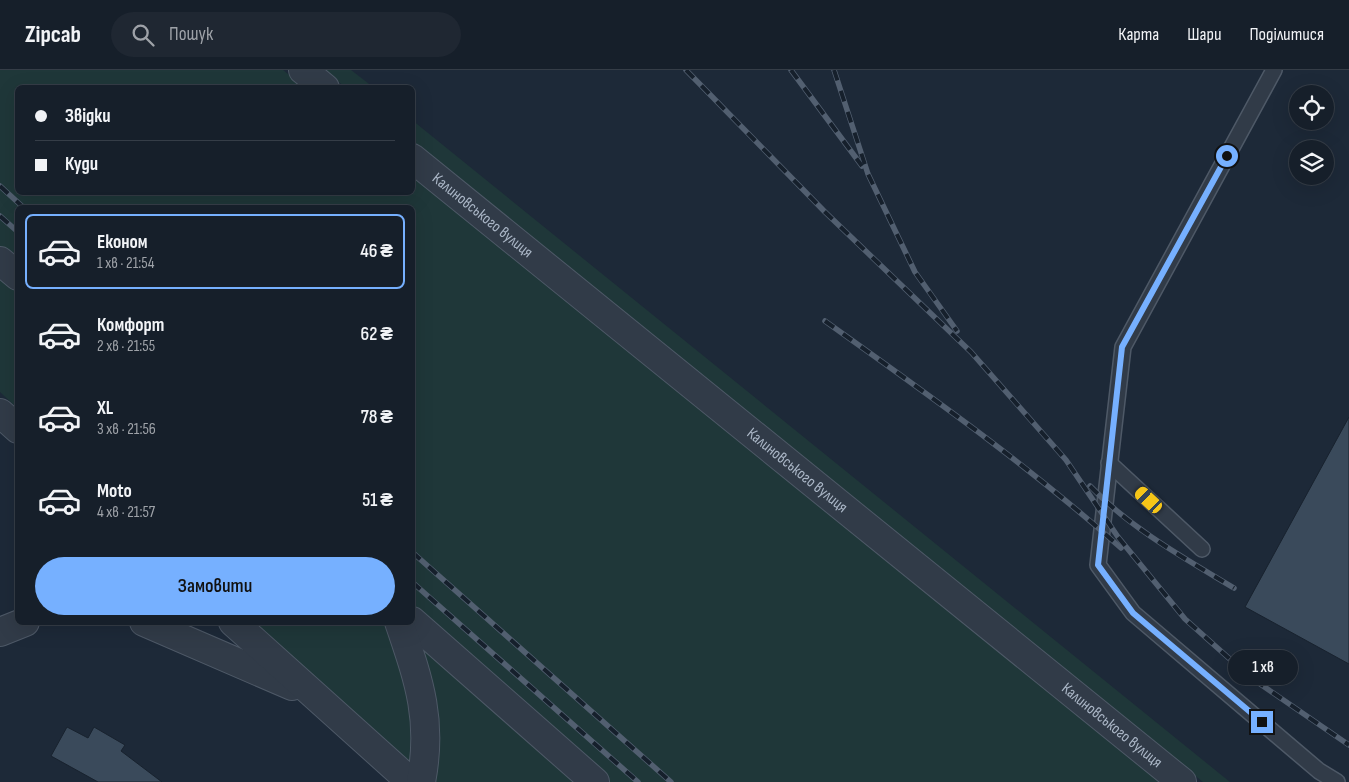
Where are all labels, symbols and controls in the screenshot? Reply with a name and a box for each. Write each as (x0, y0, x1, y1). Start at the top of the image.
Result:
search box (111, 12, 461, 57)
text: Zipcab (25, 20, 81, 49)
icon: search (129, 21, 157, 49)
text: Пошук (169, 23, 213, 46)
text: Карта (1118, 24, 1159, 45)
text: Шари (1187, 24, 1221, 45)
text: Поділитися (1249, 24, 1324, 45)
map controls (1289, 85, 1334, 185)
button: locate (1289, 85, 1334, 130)
text: Звідки (65, 105, 111, 128)
button: layers (1289, 140, 1334, 185)
route start (1216, 145, 1238, 167)
text: Куди (65, 153, 98, 176)
street label: Калиновського вулиця (429, 169, 537, 262)
icon: car (37, 229, 82, 274)
text: Економ (97, 231, 148, 254)
text: 46 ₴ (360, 240, 393, 263)
text: 1 хв · 21:54 (97, 254, 155, 273)
icon: car (37, 312, 82, 357)
text: Комфорт (97, 314, 164, 337)
text: 62 ₴ (360, 323, 393, 346)
text: 2 хв · 21:55 (97, 337, 155, 356)
icon: car (37, 395, 82, 440)
text: XL (97, 397, 113, 420)
text: 78 ₴ (361, 406, 393, 429)
text: 3 хв · 21:56 (97, 420, 156, 439)
street label: Калиновського вулиця (743, 424, 852, 517)
icon: car (37, 478, 82, 523)
text: Moto (97, 480, 132, 503)
car (1132, 484, 1165, 516)
text: 51 ₴ (362, 489, 393, 512)
text: 4 хв · 21:57 (97, 503, 155, 522)
button: Замовити (35, 557, 395, 615)
callout: 1 хв (1227, 650, 1297, 684)
text: 1 хв (1252, 658, 1274, 677)
street label: Калиновського вулиця (1058, 679, 1166, 772)
route end (1251, 711, 1273, 733)

